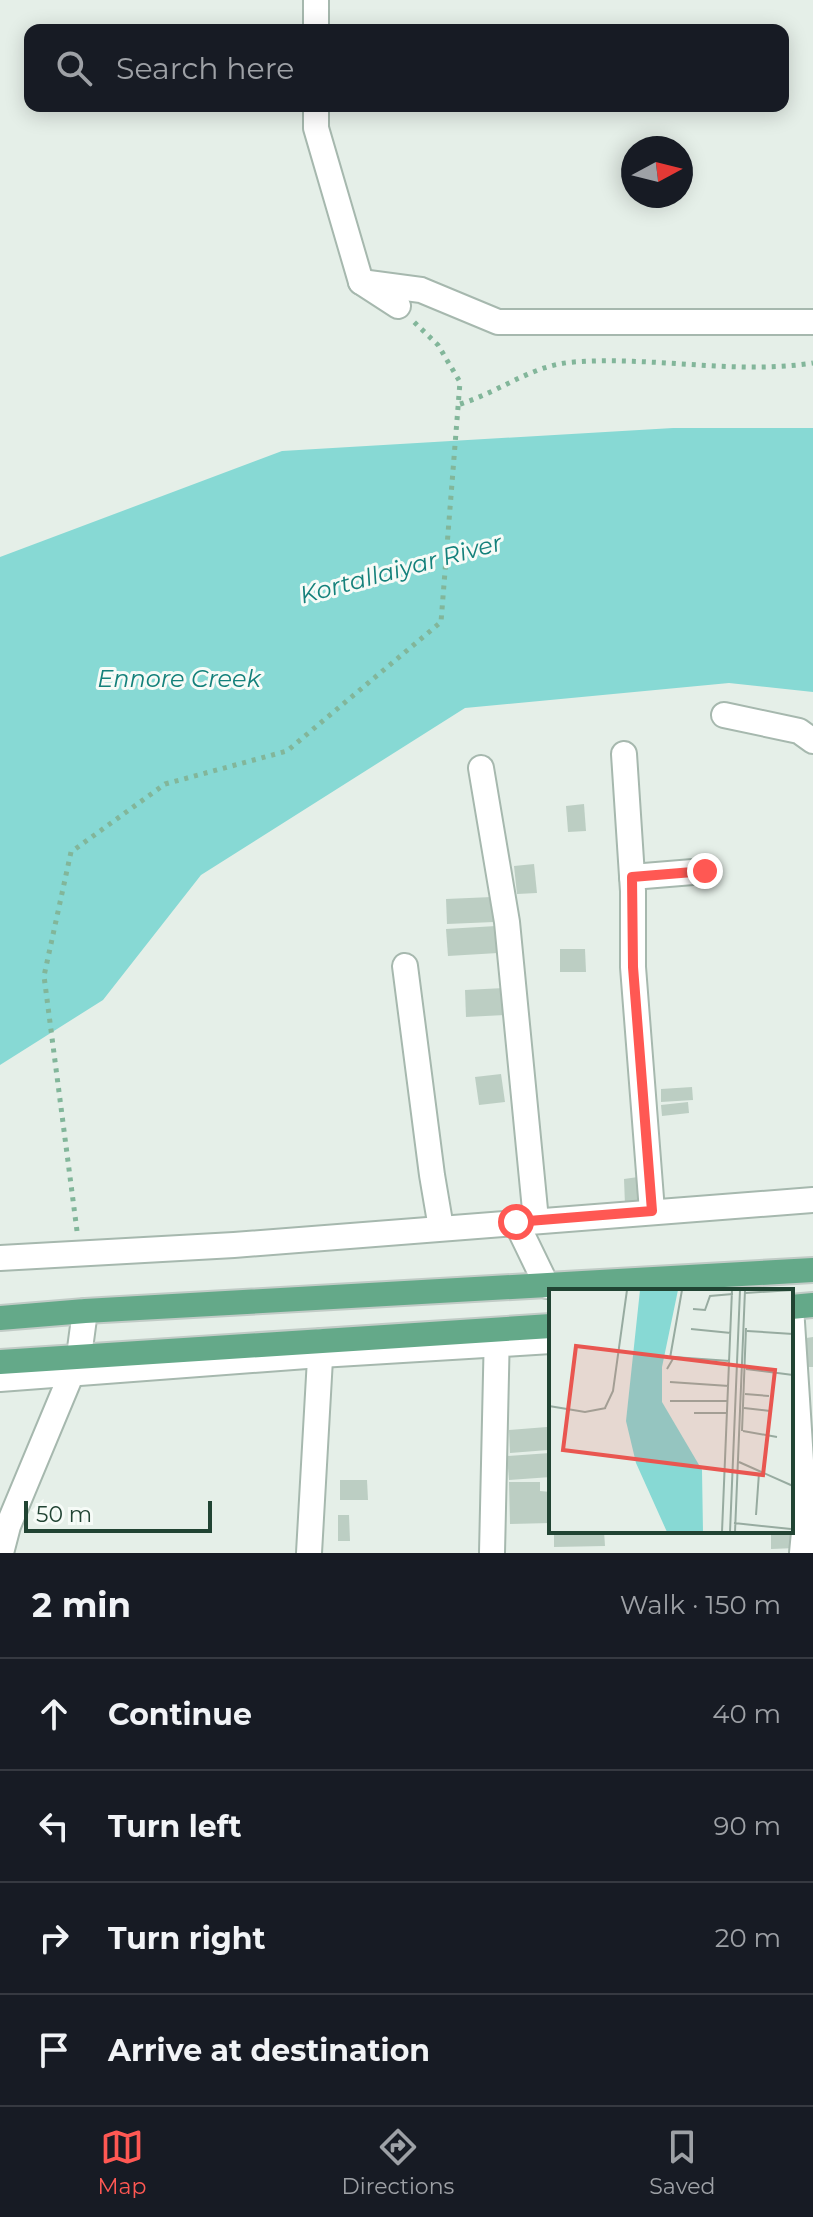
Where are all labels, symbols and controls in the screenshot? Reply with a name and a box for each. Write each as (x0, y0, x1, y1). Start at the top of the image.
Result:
search box (24, 24, 789, 112)
icon: search (52, 46, 96, 90)
text: Search here (116, 50, 294, 87)
north arrow (621, 136, 693, 208)
water label: Kortallaiyar River (297, 527, 506, 609)
water label: Ennore Creek (97, 664, 262, 693)
route end (687, 853, 723, 889)
route start (498, 1204, 534, 1240)
inset map (549, 1289, 793, 1533)
scale bar (24, 1497, 212, 1533)
text: 50 m (36, 1501, 92, 1528)
text: 2 min (32, 1584, 131, 1626)
text: Walk · 150 m (620, 1589, 781, 1621)
icon: ahead (32, 1692, 76, 1736)
text: Continue (108, 1696, 252, 1733)
text: 40 m (712, 1698, 781, 1730)
icon: left (32, 1804, 76, 1848)
text: Turn left (108, 1808, 241, 1845)
text: 90 m (714, 1810, 781, 1842)
icon: right (32, 1916, 76, 1960)
text: Turn right (108, 1920, 265, 1957)
text: 20 m (715, 1922, 781, 1954)
icon: arrive (32, 2028, 76, 2072)
text: Arrive at destination (108, 2032, 430, 2069)
tab: Map (98, 2125, 146, 2200)
tab: Directions (342, 2125, 454, 2200)
tab: Saved (649, 2125, 715, 2200)

